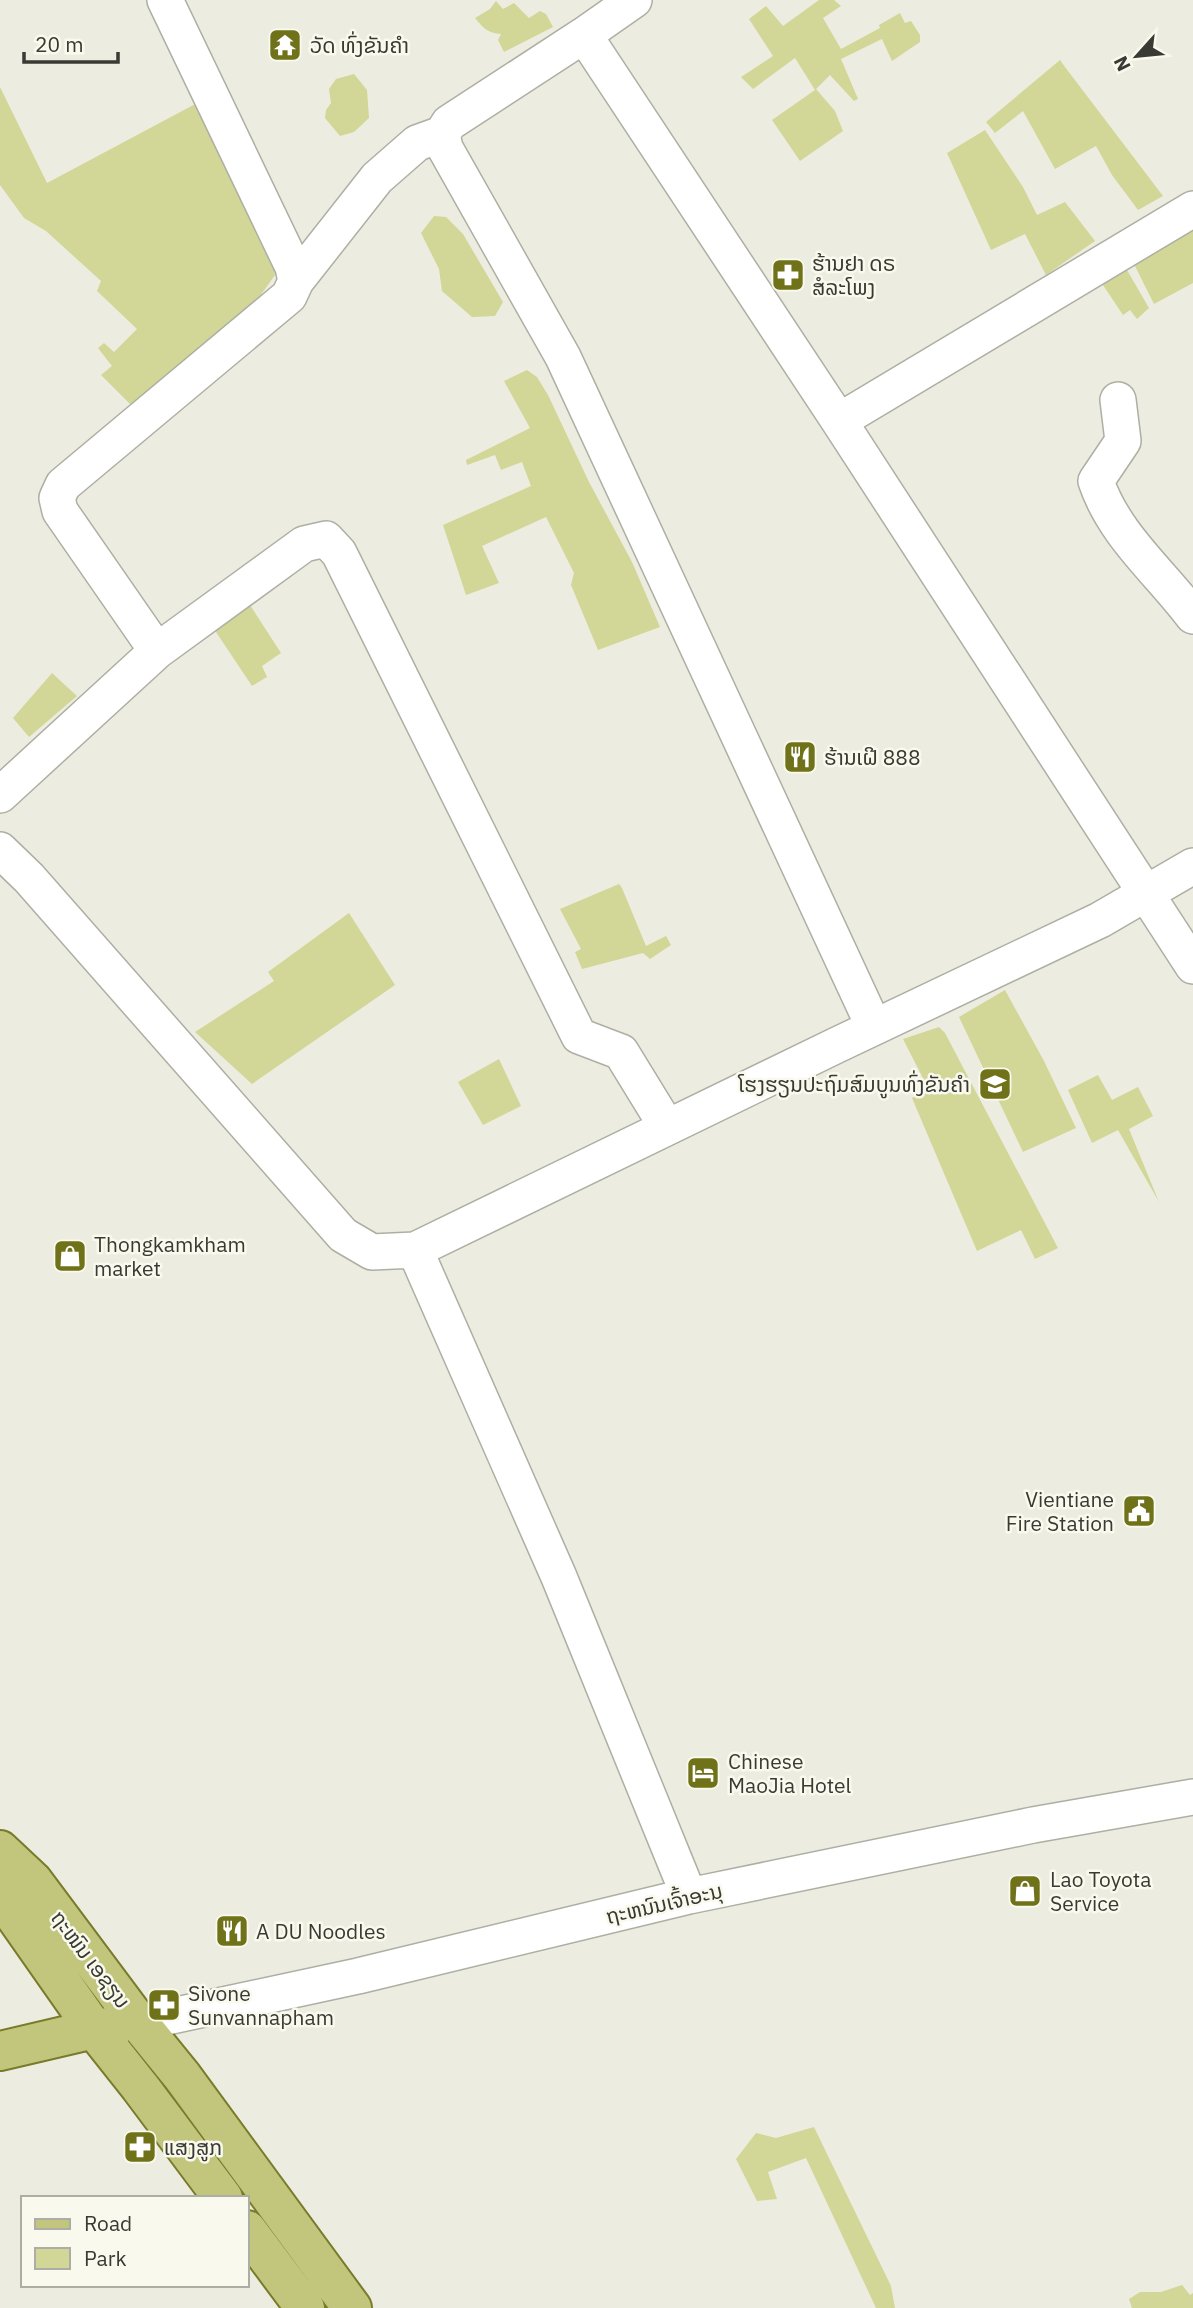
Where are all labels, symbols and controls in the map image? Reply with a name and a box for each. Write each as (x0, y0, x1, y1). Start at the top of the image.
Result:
scale bar (24, 21, 119, 65)
north arrow (1102, 21, 1172, 91)
temple icon: ວັດ ທົ່ງຂັນຄຳ (266, 26, 304, 64)
text: 20 m (35, 30, 84, 58)
place label: ວັດ ທົ່ງຂັນຄຳ (310, 31, 409, 59)
text: N (1108, 52, 1136, 75)
place label: ຮ້ານຢາ ດຣ ສໍລະໂພງ (812, 249, 896, 301)
pharmacy icon: ຮ້ານຢາ ດຣ ສໍລະໂພງ (769, 256, 807, 294)
restaurant icon: ຮ້ານເຝີ 888 (781, 738, 819, 776)
place label: ຮ້ານເຝີ 888 (824, 743, 921, 771)
school or university icon: ໂຮງຮຽນປະຖົມສົມບູນທົ່ງຂັນຄຳ (976, 1065, 1014, 1103)
place label: ໂຮງຮຽນປະຖົມສົມບູນທົ່ງຂັນຄຳ (737, 1070, 970, 1099)
place label: Thongkamkham market (94, 1230, 246, 1282)
shop icon: Thongkamkham market (51, 1237, 89, 1275)
place label: Vientiane Fire Station (1006, 1485, 1114, 1537)
public building icon: Vientiane Fire Station (1120, 1492, 1158, 1530)
place label: Chinese MaoJia Hotel (728, 1747, 852, 1799)
hotel icon: Chinese MaoJia Hotel (684, 1754, 722, 1792)
place label: Lao Toyota Service (1050, 1865, 1151, 1917)
shop icon: Lao Toyota Service (1006, 1872, 1044, 1910)
street label: ຖະຫນົນເຈົ້າອະນຸ (603, 1875, 725, 1931)
street label: ຖະໜົນ ເອຊຽນ (45, 1904, 137, 2014)
restaurant icon: A DU Noodles (213, 1912, 251, 1950)
place label: A DU Noodles (256, 1917, 386, 1945)
place label: Sivone Sunvannapham (188, 1979, 334, 2031)
pharmacy icon: Sivone Sunvannapham (145, 1986, 183, 2024)
pharmacy icon: ແສງສູກ (121, 2128, 159, 2166)
place label: ແສງສູກ (164, 2133, 222, 2162)
legend (21, 2196, 248, 2287)
text: Road (84, 2209, 132, 2237)
text: Park (84, 2244, 127, 2272)

